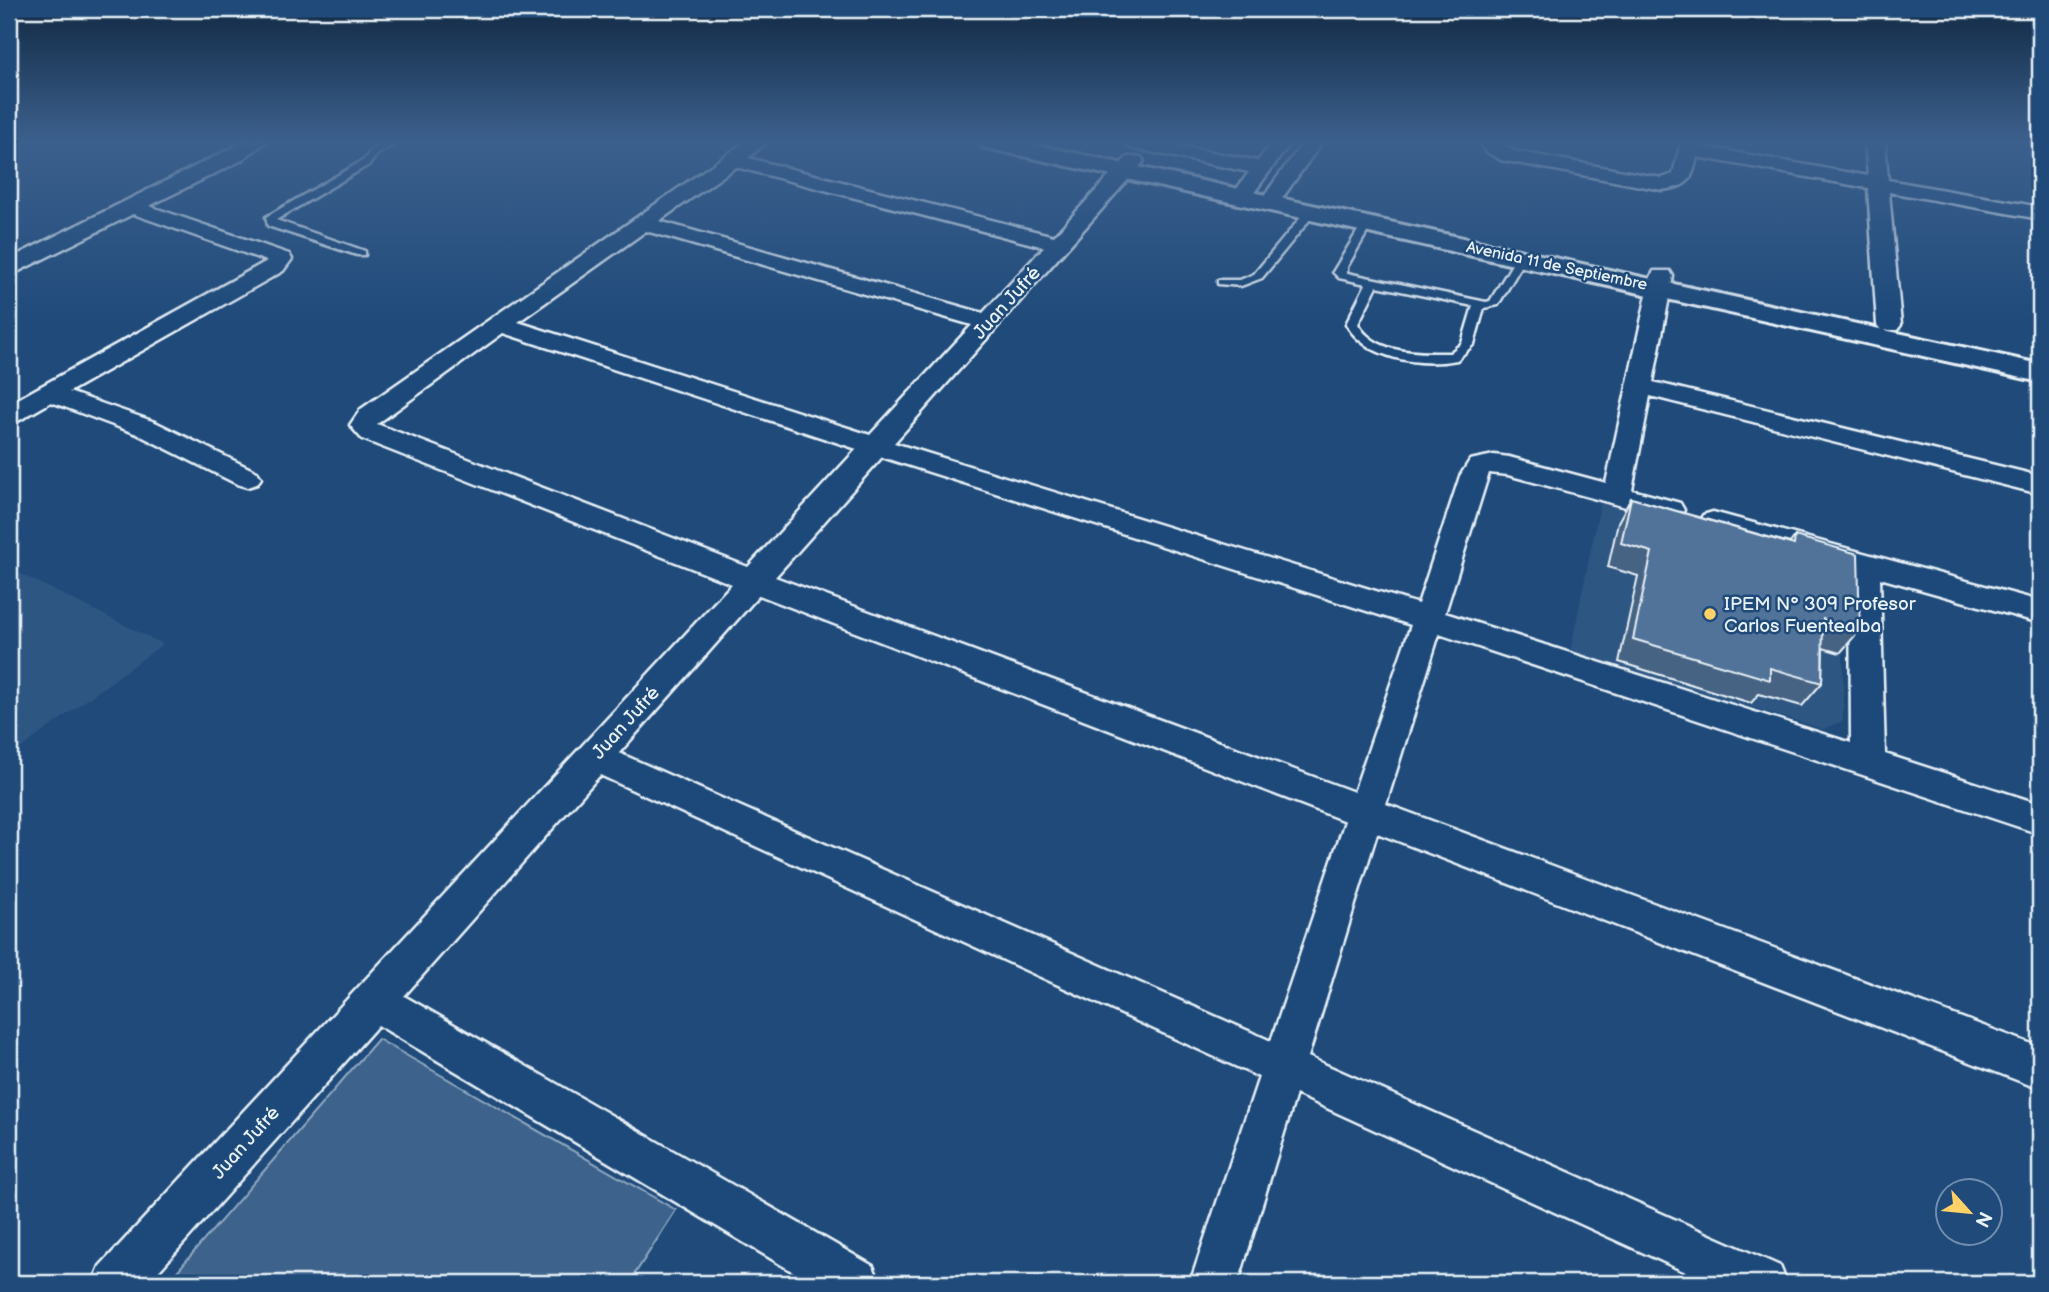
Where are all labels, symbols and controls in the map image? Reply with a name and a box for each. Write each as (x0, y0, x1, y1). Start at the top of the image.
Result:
street label: Avenida 11 de Septiembre (1464, 238, 1650, 295)
street label: Juan Jufré (968, 262, 1046, 344)
place label: IPEM N° 309 Profesor Carlos Fuentealba (1724, 593, 1917, 638)
marker: IPEM N° 309 Profesor Carlos Fuentealba (1702, 606, 1718, 622)
street label: Juan Jufré (587, 682, 665, 764)
street label: Juan Jufré (207, 1102, 285, 1184)
north arrow (1934, 1176, 2004, 1246)
text: N (1969, 1207, 1996, 1231)

